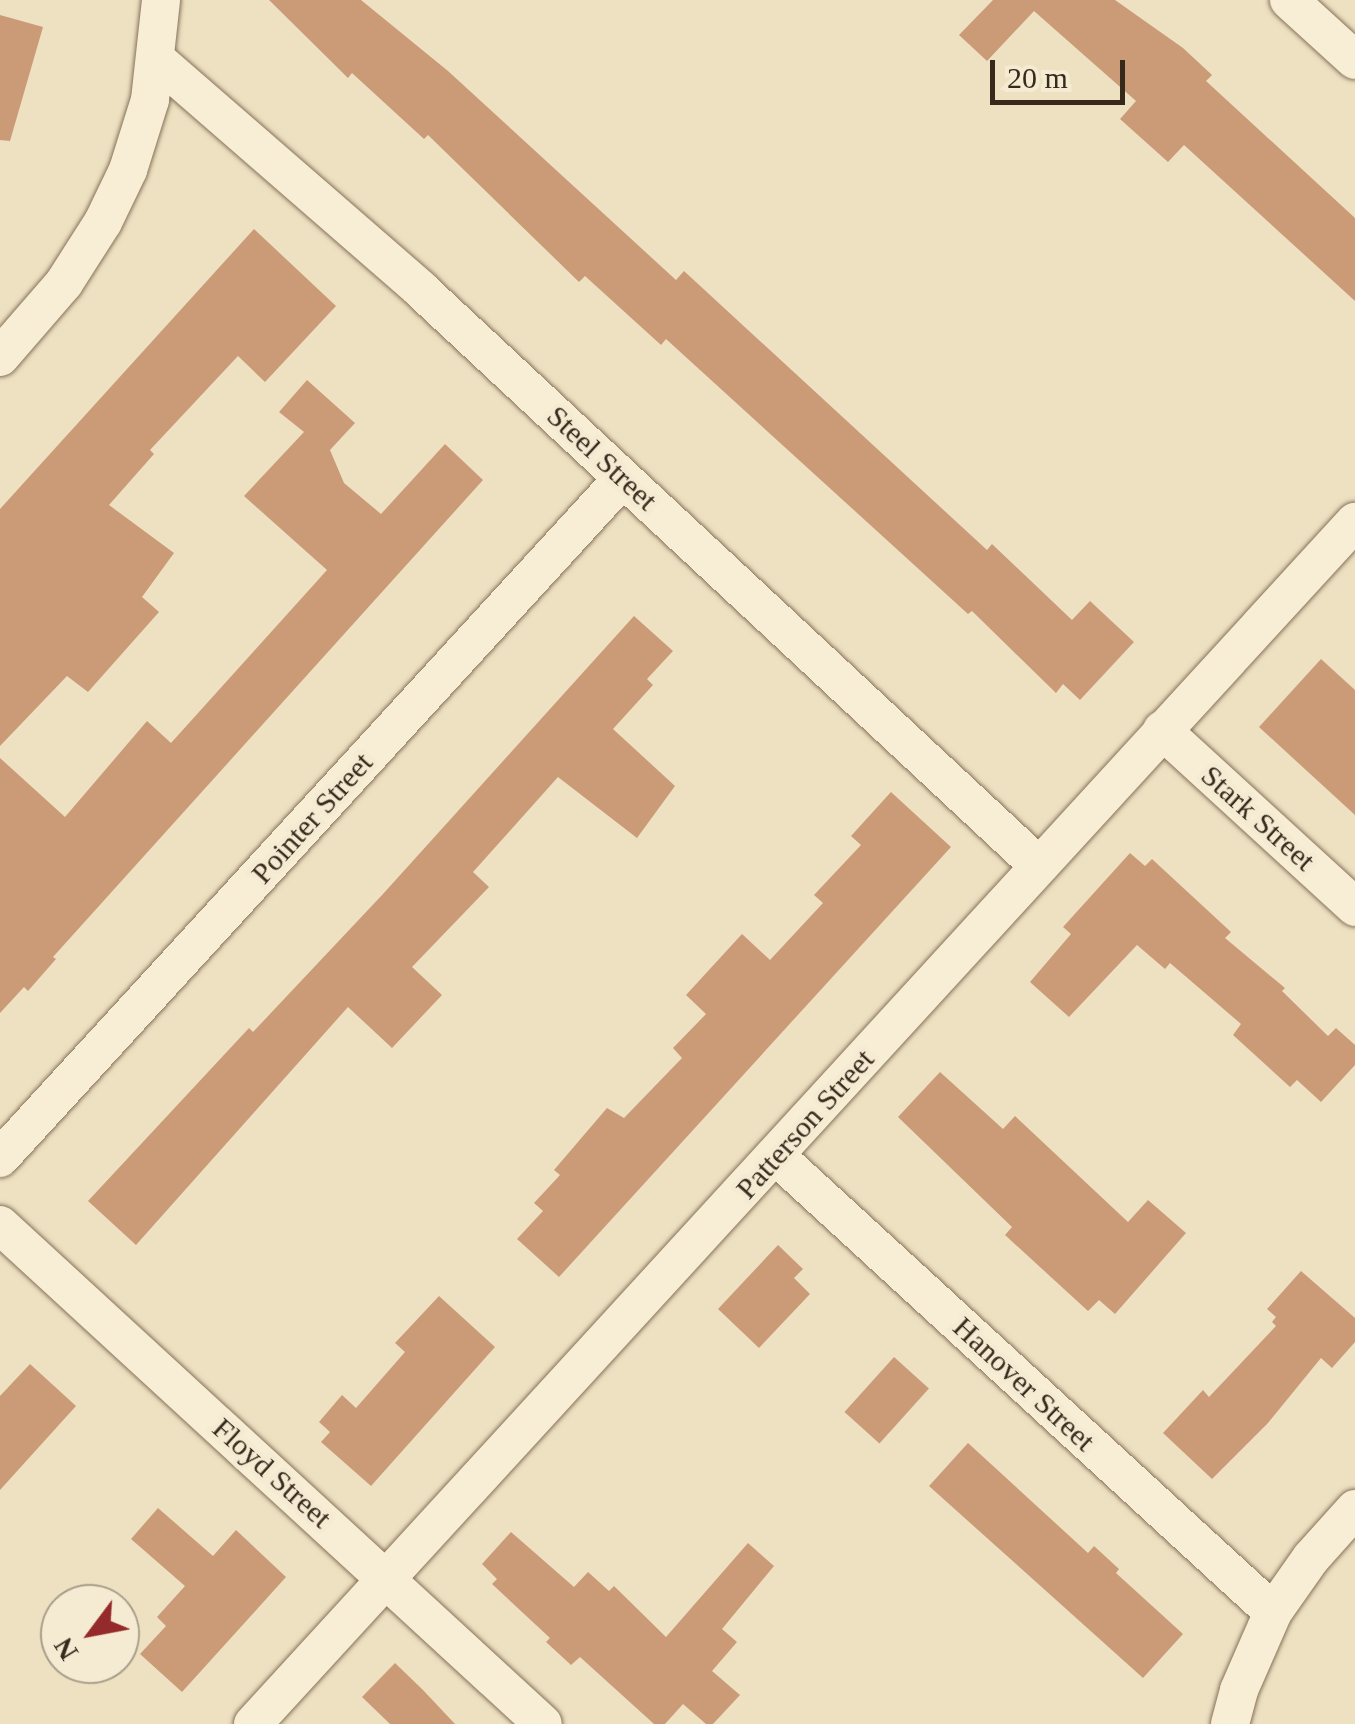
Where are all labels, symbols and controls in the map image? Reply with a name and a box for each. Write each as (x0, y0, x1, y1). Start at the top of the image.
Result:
scale bar (995, 40, 1130, 102)
text: 20 m (1007, 61, 1068, 94)
street label: Steel Street (539, 398, 665, 518)
street label: Pointer Street (244, 745, 380, 891)
street label: Stark Street (1194, 758, 1322, 878)
street label: Patterson Street (728, 1042, 882, 1206)
street label: Hanover Street (946, 1309, 1102, 1459)
street label: Floyd Street (205, 1410, 339, 1536)
north arrow (40, 1584, 140, 1684)
text: N (47, 1632, 84, 1666)

